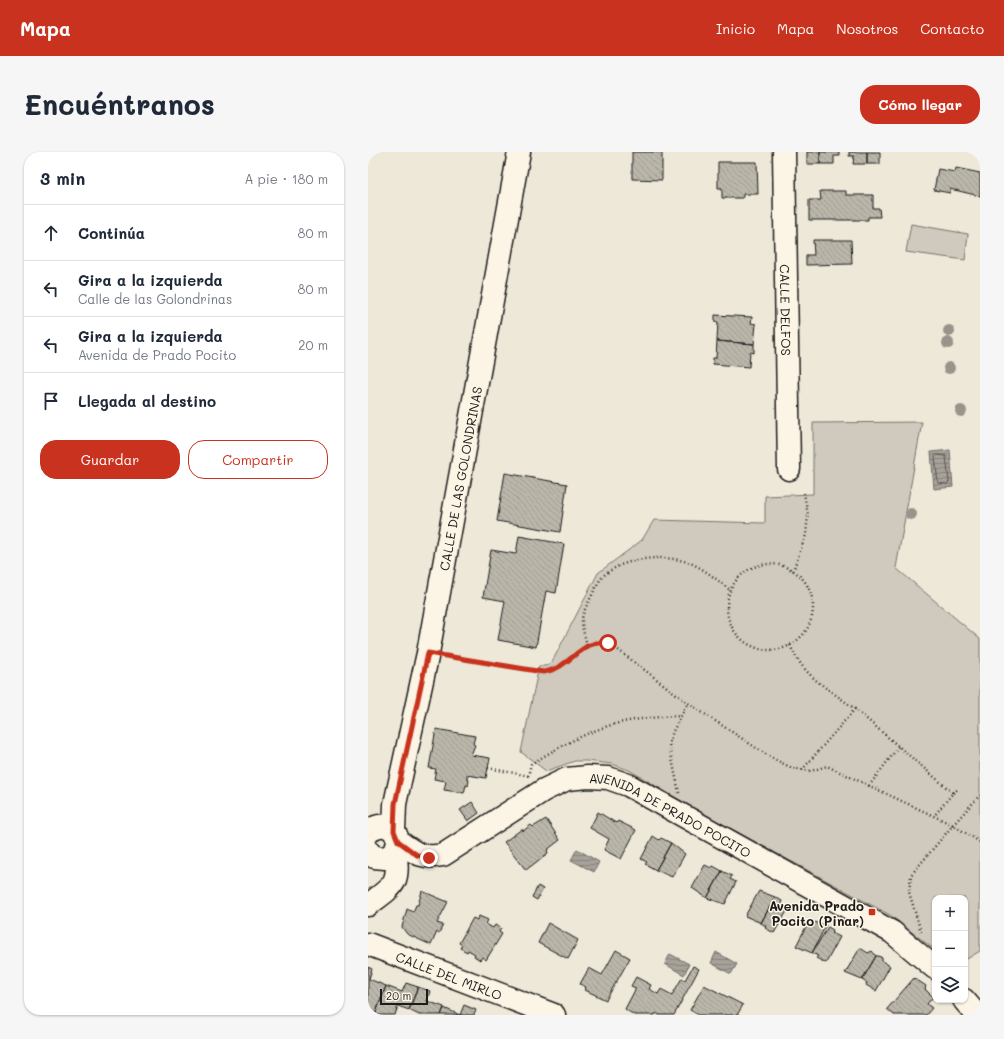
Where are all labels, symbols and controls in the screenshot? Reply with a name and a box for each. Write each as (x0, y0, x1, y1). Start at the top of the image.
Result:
text: Mapa (20, 16, 71, 41)
text: Inicio (716, 19, 755, 38)
text: Mapa (777, 19, 814, 38)
text: Nosotros (836, 19, 898, 38)
text: Contacto (920, 19, 984, 38)
button: Cómo llegar (860, 85, 980, 124)
text: Encuéntranos (24, 86, 215, 122)
text: 3 min (40, 167, 85, 189)
text: A pie · 180 m (245, 170, 328, 187)
icon: ahead (40, 222, 62, 244)
text: Continúa (78, 223, 145, 243)
text: 80 m (298, 224, 328, 241)
street label: CALLE DELFOS (777, 264, 796, 356)
text: Gira a la izquierda (78, 270, 223, 290)
icon: left (40, 278, 62, 300)
text: 80 m (298, 280, 328, 297)
text: Calle de las Golondrinas (78, 290, 232, 307)
text: Gira a la izquierda (78, 326, 223, 346)
icon: left (40, 334, 62, 356)
text: 20 m (298, 336, 328, 353)
text: Avenida de Prado Pocito (78, 346, 236, 363)
street label: CALLE DE LAS GOLONDRINAS (435, 385, 485, 572)
icon: arrive (40, 390, 62, 412)
text: Llegada al destino (78, 391, 216, 411)
button: Guardar (40, 440, 180, 479)
button: Compartir (188, 440, 328, 479)
route start (599, 634, 617, 652)
street label: AVENIDA DE PRADO POCITO (589, 769, 755, 861)
route end (420, 849, 438, 867)
map controls (932, 895, 968, 1003)
button: + (932, 895, 968, 931)
place label: Avenida Prado Pocito (Pinar) (769, 897, 864, 929)
marker: Avenida Prado Pocito (Pinar) (867, 907, 877, 917)
button: − (932, 931, 968, 967)
street label: CALLE DEL MIRLO (394, 947, 505, 1003)
button: layers (932, 967, 968, 1003)
scale bar (380, 987, 428, 1006)
text: 20 m (386, 988, 411, 1003)

